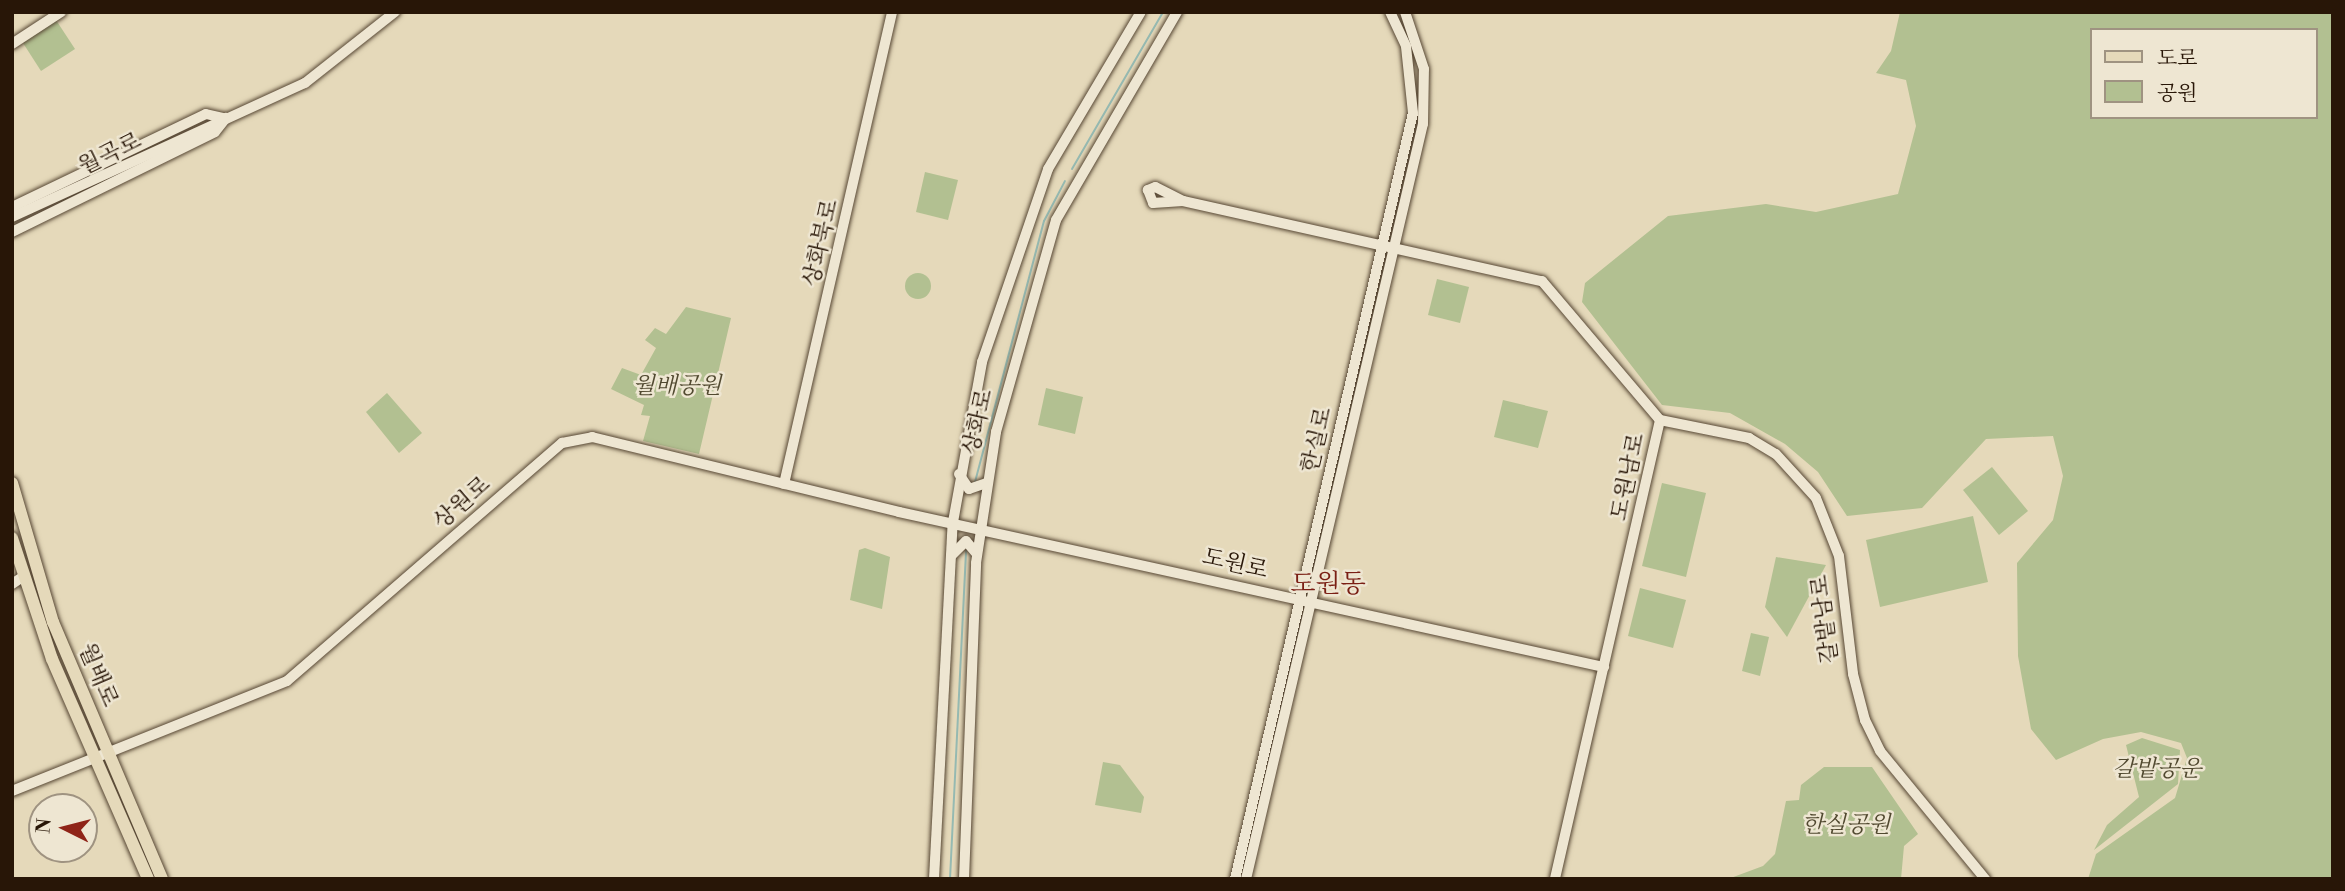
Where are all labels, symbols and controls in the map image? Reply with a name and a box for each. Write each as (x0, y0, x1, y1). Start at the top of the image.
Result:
legend (2090, 28, 2317, 119)
text: 도로 (2157, 46, 2198, 72)
text: 공원 (2157, 81, 2198, 107)
street label: 월곡로 (74, 127, 146, 181)
street label: 상화북로 (798, 197, 844, 289)
park label: 월배공원 (633, 372, 721, 400)
street label: 상화로 (957, 386, 999, 458)
street label: 한실로 (1296, 404, 1338, 476)
street label: 도원남로 (1605, 431, 1651, 523)
street label: 상원로 (428, 471, 496, 535)
street label: 도원로 (1199, 543, 1271, 585)
district label: 도원동 (1290, 569, 1366, 601)
street label: 갈밭남로 (1806, 573, 1844, 665)
street label: 월배로 (72, 639, 124, 711)
park label: 갈밭공운 (2113, 755, 2201, 783)
north arrow (28, 793, 98, 863)
park label: 한실공원 (1802, 811, 1890, 839)
text: N (31, 817, 57, 835)

